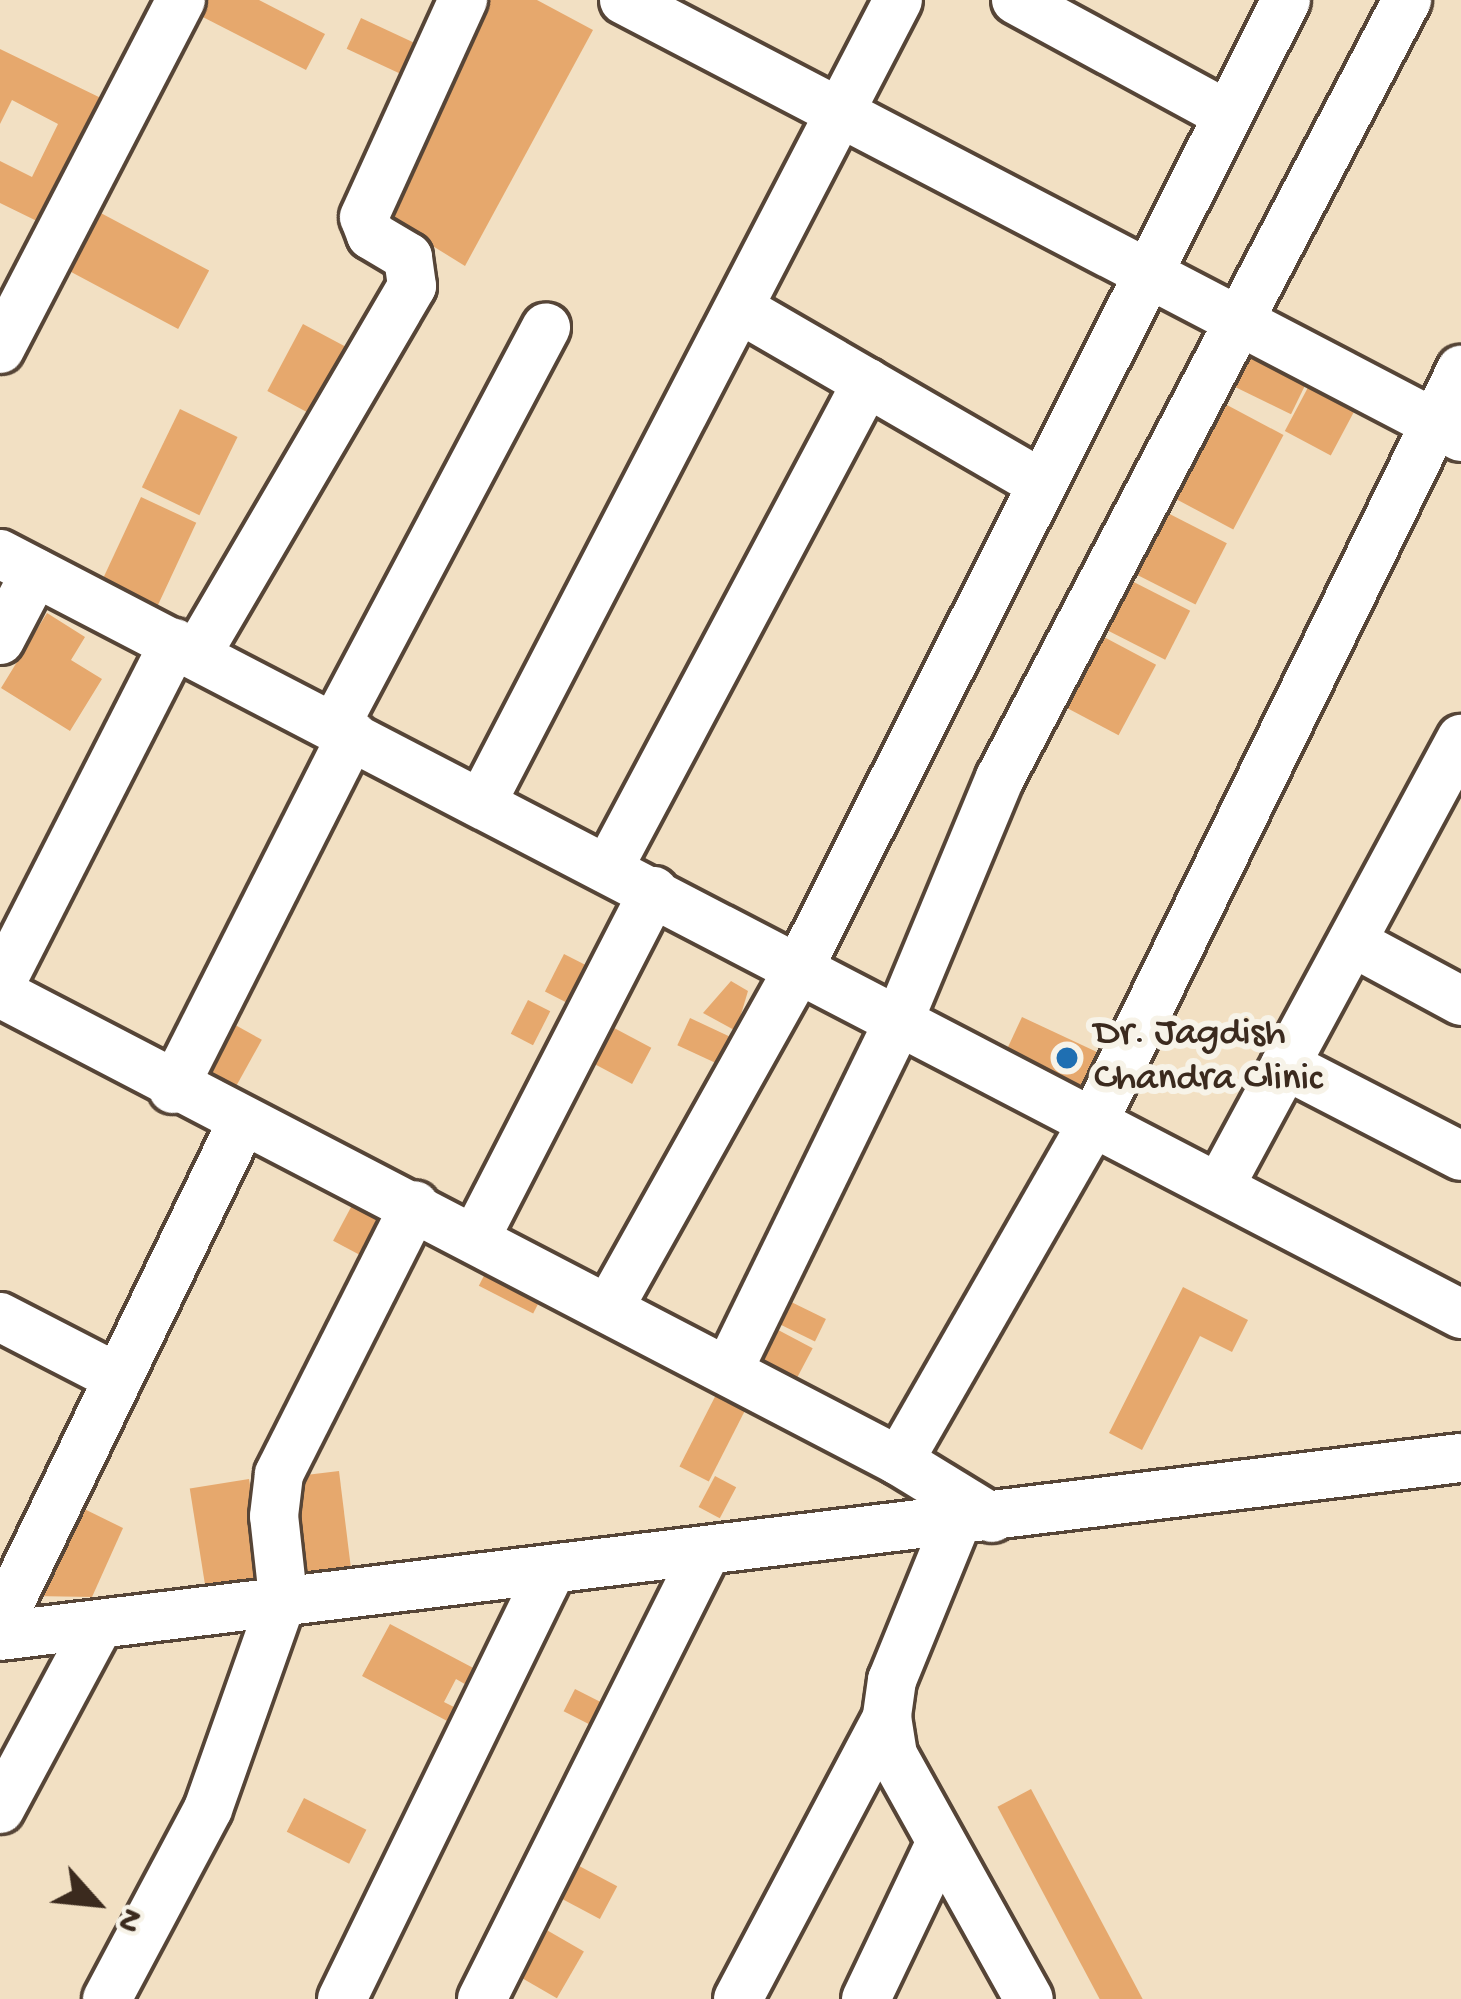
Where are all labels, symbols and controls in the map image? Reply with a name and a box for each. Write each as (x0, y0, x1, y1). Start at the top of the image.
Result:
place label: Dr. Jagdish Chandra Clinic (1094, 1013, 1322, 1104)
marker: Dr. Jagdish Chandra Clinic (1051, 1042, 1083, 1074)
north arrow (36, 1843, 156, 1963)
text: N (106, 1901, 150, 1938)

